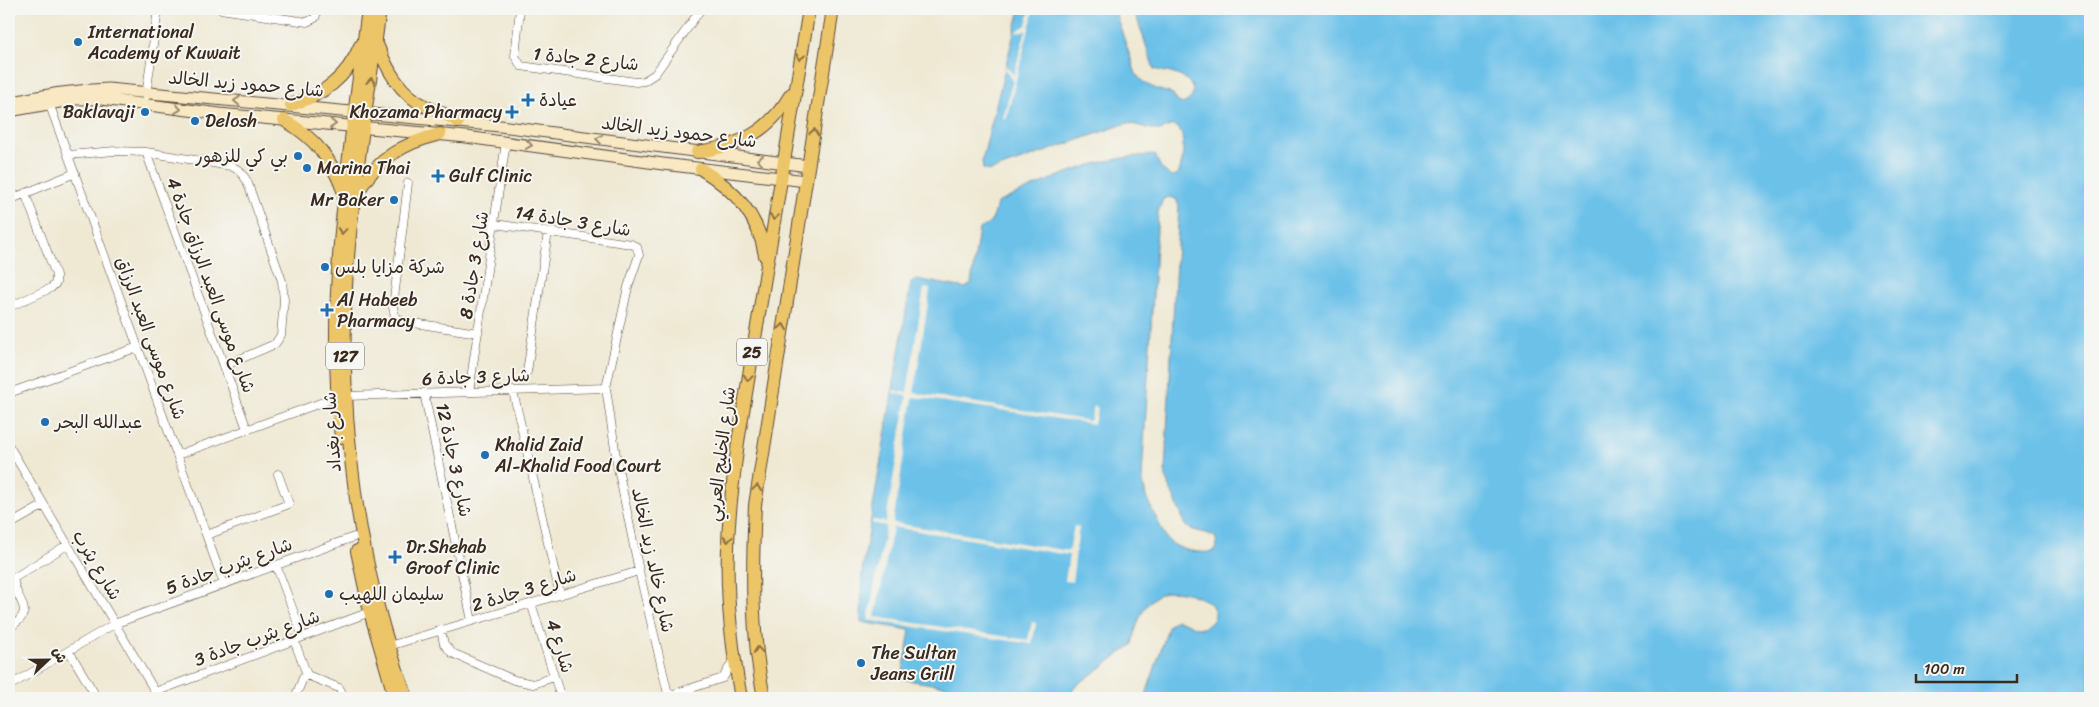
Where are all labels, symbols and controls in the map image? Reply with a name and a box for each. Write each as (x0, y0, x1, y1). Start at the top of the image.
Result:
place label: International Academy of Kuwait (87, 16, 241, 69)
marker: International Academy of Kuwait (72, 36, 84, 48)
street label: شارع 2 جادة 1 (532, 38, 640, 80)
one-way arrow (796, 52, 806, 61)
street label: شارع حمود زيد الخالد (167, 61, 325, 107)
one-way arrow (365, 77, 376, 85)
place label: عيادة (539, 84, 577, 116)
marker: عيادة (521, 93, 535, 107)
place label: Baklavaji (63, 96, 136, 128)
one-way arrow (233, 96, 241, 107)
place label: Khozama Pharmacy (349, 96, 503, 128)
one-way arrow (175, 103, 183, 114)
place label: Delosh (205, 105, 257, 137)
marker: Baklavaji (139, 106, 151, 118)
marker: Khozama Pharmacy (506, 106, 518, 118)
street label: شارع حمود زيد الخالد (600, 107, 758, 157)
marker: Delosh (189, 115, 201, 127)
one-way arrow (329, 118, 337, 129)
one-way arrow (808, 128, 818, 137)
one-way arrow (595, 134, 603, 145)
place label: بي كي للزهور (194, 140, 288, 172)
one-way arrow (525, 140, 534, 150)
marker: بي كي للزهور (292, 150, 304, 162)
place label: Marina Thai (317, 152, 411, 184)
one-way arrow (756, 155, 764, 166)
place label: Gulf Clinic (449, 160, 532, 192)
marker: Marina Thai (301, 162, 313, 174)
marker: Gulf Clinic (431, 169, 445, 183)
street label: شارع موسى العبد الرزاق جادة 4 (157, 173, 265, 397)
place label: Mr Baker (310, 184, 386, 216)
marker: Mr Baker (388, 194, 400, 206)
street label: شارع 3 جادة 14 (513, 196, 633, 246)
street label: شارع 3 جادة 8 (450, 209, 498, 321)
one-way arrow (770, 213, 780, 221)
one-way arrow (336, 227, 347, 235)
place label: شركة مزايا بلس (335, 251, 445, 283)
street label: شارع موسى العبد الرزاق (107, 252, 195, 424)
marker: شركة مزايا بلس (319, 261, 331, 273)
place label: Al Habeeb Pharmacy (336, 284, 418, 337)
marker: Al Habeeb Pharmacy (321, 304, 333, 316)
one-way arrow (777, 323, 787, 332)
road number: 25 (737, 338, 767, 366)
road number: 127 (326, 342, 364, 370)
street label: شارع 3 جادة 6 (421, 359, 531, 395)
one-way arrow (744, 373, 754, 382)
street label: شارع الخليج العربي (697, 385, 745, 523)
street label: شارع بغداد (313, 391, 351, 473)
street label: شارع 3 جادة 12 (426, 400, 482, 520)
place label: عبدالله البحر (53, 406, 142, 438)
marker: عبدالله البحر (39, 416, 51, 428)
place label: Khalid Zaid Al-Khalid Food Court (494, 429, 661, 482)
marker: Khalid Zaid Al-Khalid Food Court (479, 449, 491, 461)
street label: شارع خالد زيد الخالد (622, 484, 684, 636)
one-way arrow (752, 484, 762, 492)
street label: شارع يثرب (63, 523, 131, 607)
street label: شارع يثرب جادة 5 (161, 528, 297, 604)
place label: Dr.Shehab Groof Clinic (406, 531, 500, 584)
one-way arrow (723, 535, 734, 543)
marker: Dr.Shehab Groof Clinic (388, 550, 402, 564)
street label: شارع 3 جادة 2 (468, 559, 580, 621)
place label: سليمان اللهيب (339, 578, 444, 610)
marker: سليمان اللهيب (323, 588, 335, 600)
street label: شارع يثرب جادة 3 (190, 600, 324, 676)
street label: شارع 4 (537, 615, 583, 677)
north arrow (22, 634, 72, 684)
place label: The Sultan Jeans Grill (870, 637, 957, 690)
text: ش (45, 643, 74, 667)
one-way arrow (752, 646, 763, 654)
scale bar (1916, 652, 2018, 684)
text: 100 m (1924, 656, 1965, 682)
marker: The Sultan Jeans Grill (855, 657, 867, 669)

